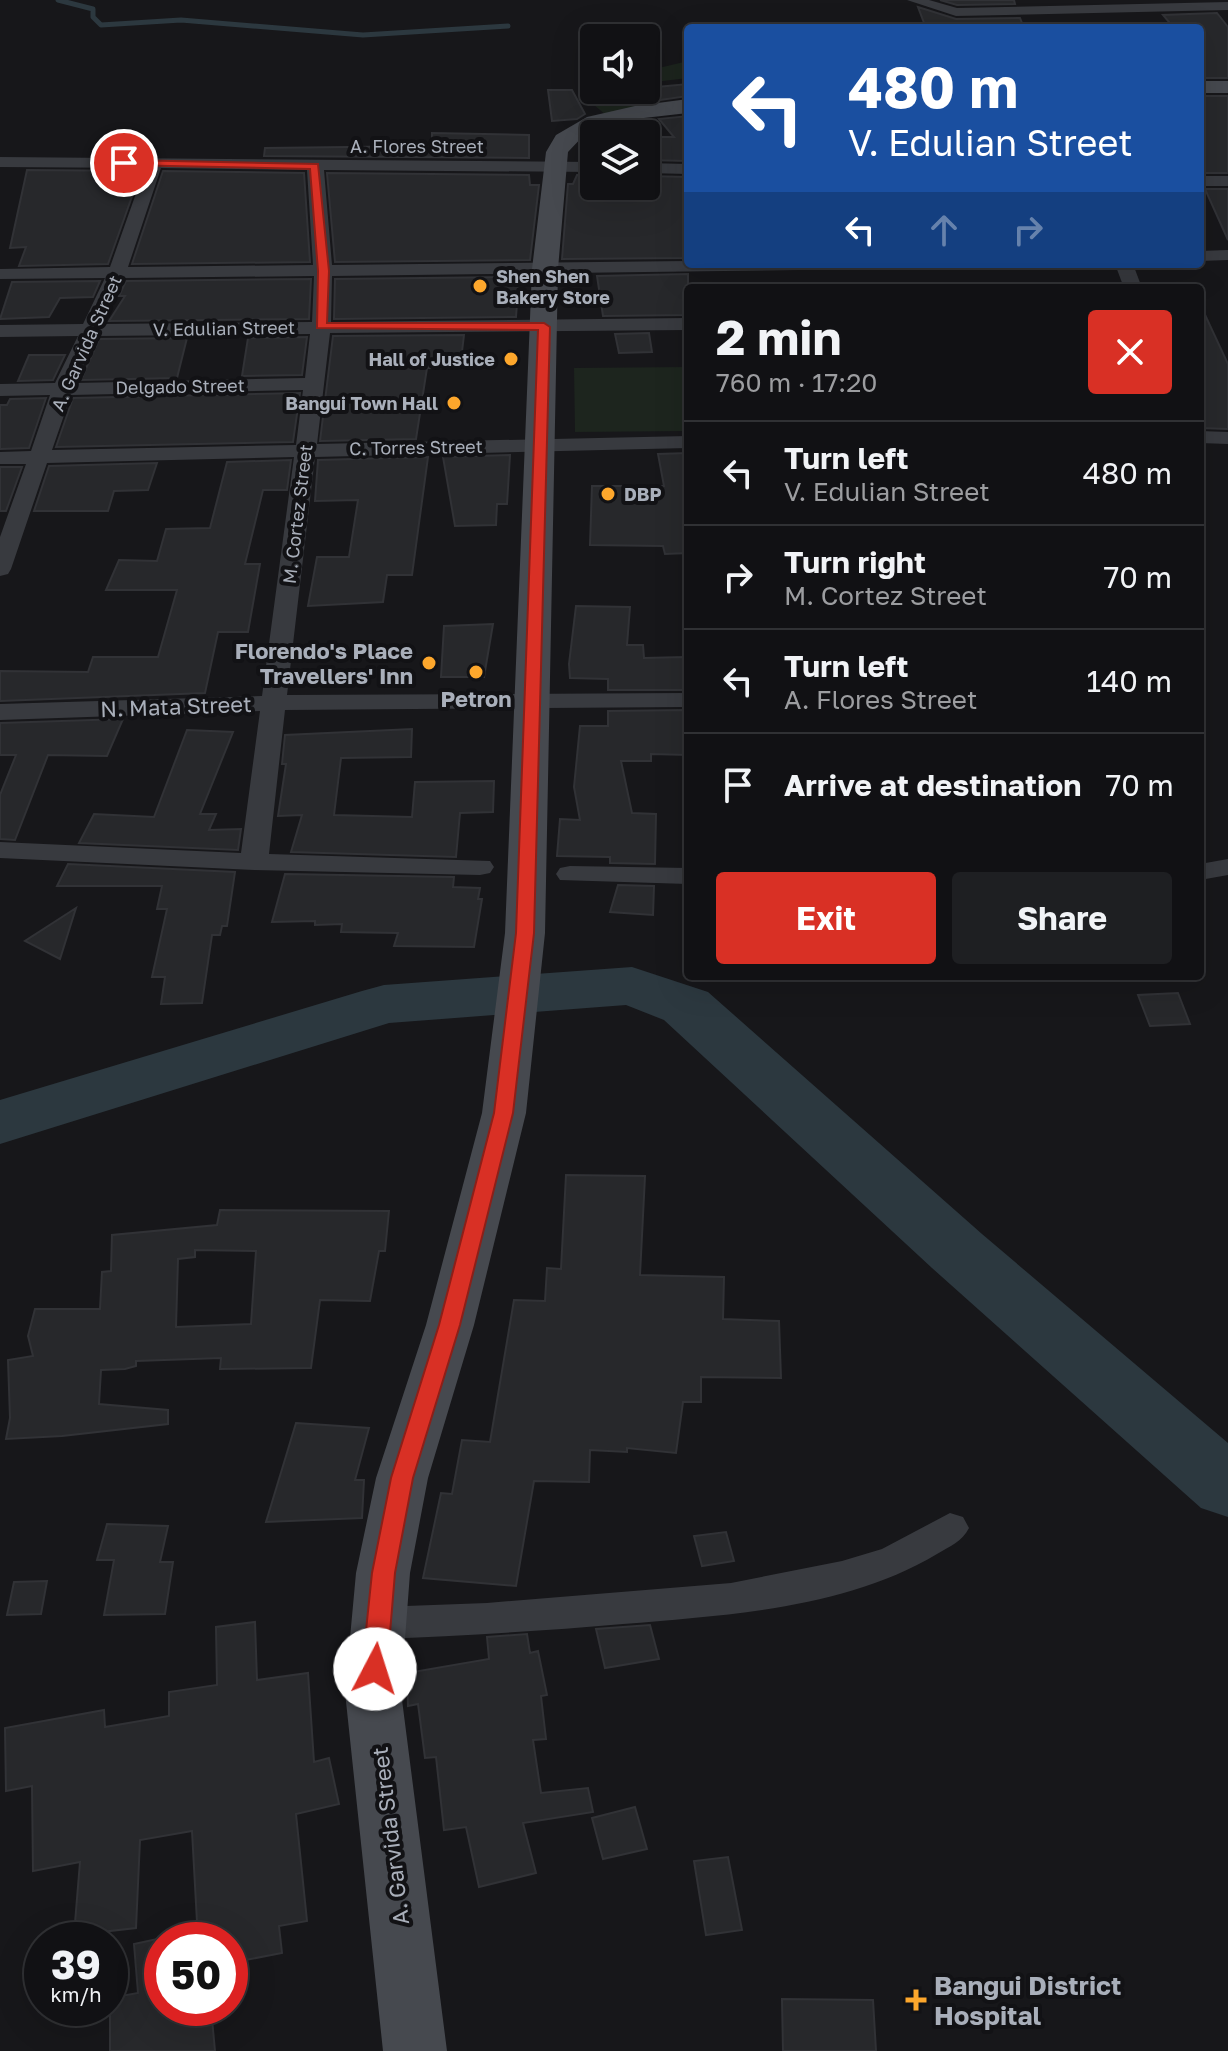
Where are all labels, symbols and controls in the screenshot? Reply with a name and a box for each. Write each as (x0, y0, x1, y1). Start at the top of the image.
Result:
map controls (580, 24, 660, 200)
button: sound (580, 24, 660, 104)
text: 480 m (848, 53, 1018, 120)
icon: left (716, 56, 820, 160)
button: layers (580, 120, 660, 200)
text: V. Edulian Street (848, 121, 1133, 164)
pin (90, 129, 158, 197)
street label: A. Flores Street (350, 135, 484, 157)
icon: arrive (102, 141, 146, 185)
icon: left (838, 208, 882, 252)
icon: ahead (922, 208, 966, 252)
icon: right (1006, 208, 1050, 252)
place label: Shen Shen Bakery Store (496, 265, 610, 308)
street label: A. Garvida Street (46, 272, 126, 414)
marker: Shen Shen Bakery Store (471, 277, 489, 295)
text: 2 min (716, 308, 841, 366)
button: close (1088, 310, 1172, 394)
street label: V. Edulian Street (153, 316, 295, 340)
place label: Hall of Justice (368, 348, 495, 370)
marker: Hall of Justice (502, 350, 520, 368)
text: 760 m · 17:20 (716, 367, 877, 398)
street label: Delgado Street (115, 374, 245, 398)
place label: Bangui Town Hall (285, 392, 438, 414)
marker: Bangui Town Hall (445, 394, 463, 412)
street label: C. Torres Street (349, 435, 483, 459)
text: Turn left (784, 440, 909, 476)
street label: M. Cortez Street (278, 443, 316, 585)
icon: left (716, 451, 760, 495)
text: 480 m (1083, 455, 1172, 491)
text: V. Edulian Street (784, 476, 990, 507)
place label: DBP (624, 483, 662, 505)
marker: DBP (599, 485, 617, 503)
text: Turn right (784, 544, 926, 580)
icon: right (716, 555, 760, 599)
text: 70 m (1103, 559, 1172, 595)
text: M. Cortez Street (784, 580, 987, 611)
place label: Florendo's Place Travellers' Inn (235, 637, 413, 689)
text: Turn left (784, 648, 909, 684)
marker: Florendo's Place Travellers' Inn (420, 654, 438, 672)
icon: left (716, 659, 760, 703)
marker: Petron (467, 663, 485, 681)
text: 140 m (1087, 663, 1172, 699)
text: A. Flores Street (784, 684, 977, 715)
place label: Petron (441, 685, 511, 712)
street label: N. Mata Street (100, 690, 252, 722)
icon: arrive (716, 763, 760, 807)
text: Arrive at destination (784, 767, 1081, 803)
text: 70 m (1105, 767, 1174, 803)
button: Exit (716, 872, 936, 964)
button: Share (952, 872, 1172, 964)
position arrow (333, 1627, 417, 1711)
street label: A. Garvida Street (366, 1745, 414, 1927)
speed limit sign: 50 (144, 1922, 248, 2026)
text: 39 (51, 1940, 101, 1988)
place label: Bangui District Hospital (934, 1970, 1121, 2031)
text: km/h (51, 1982, 101, 2006)
marker: Bangui District Hospital (905, 1989, 927, 2011)

